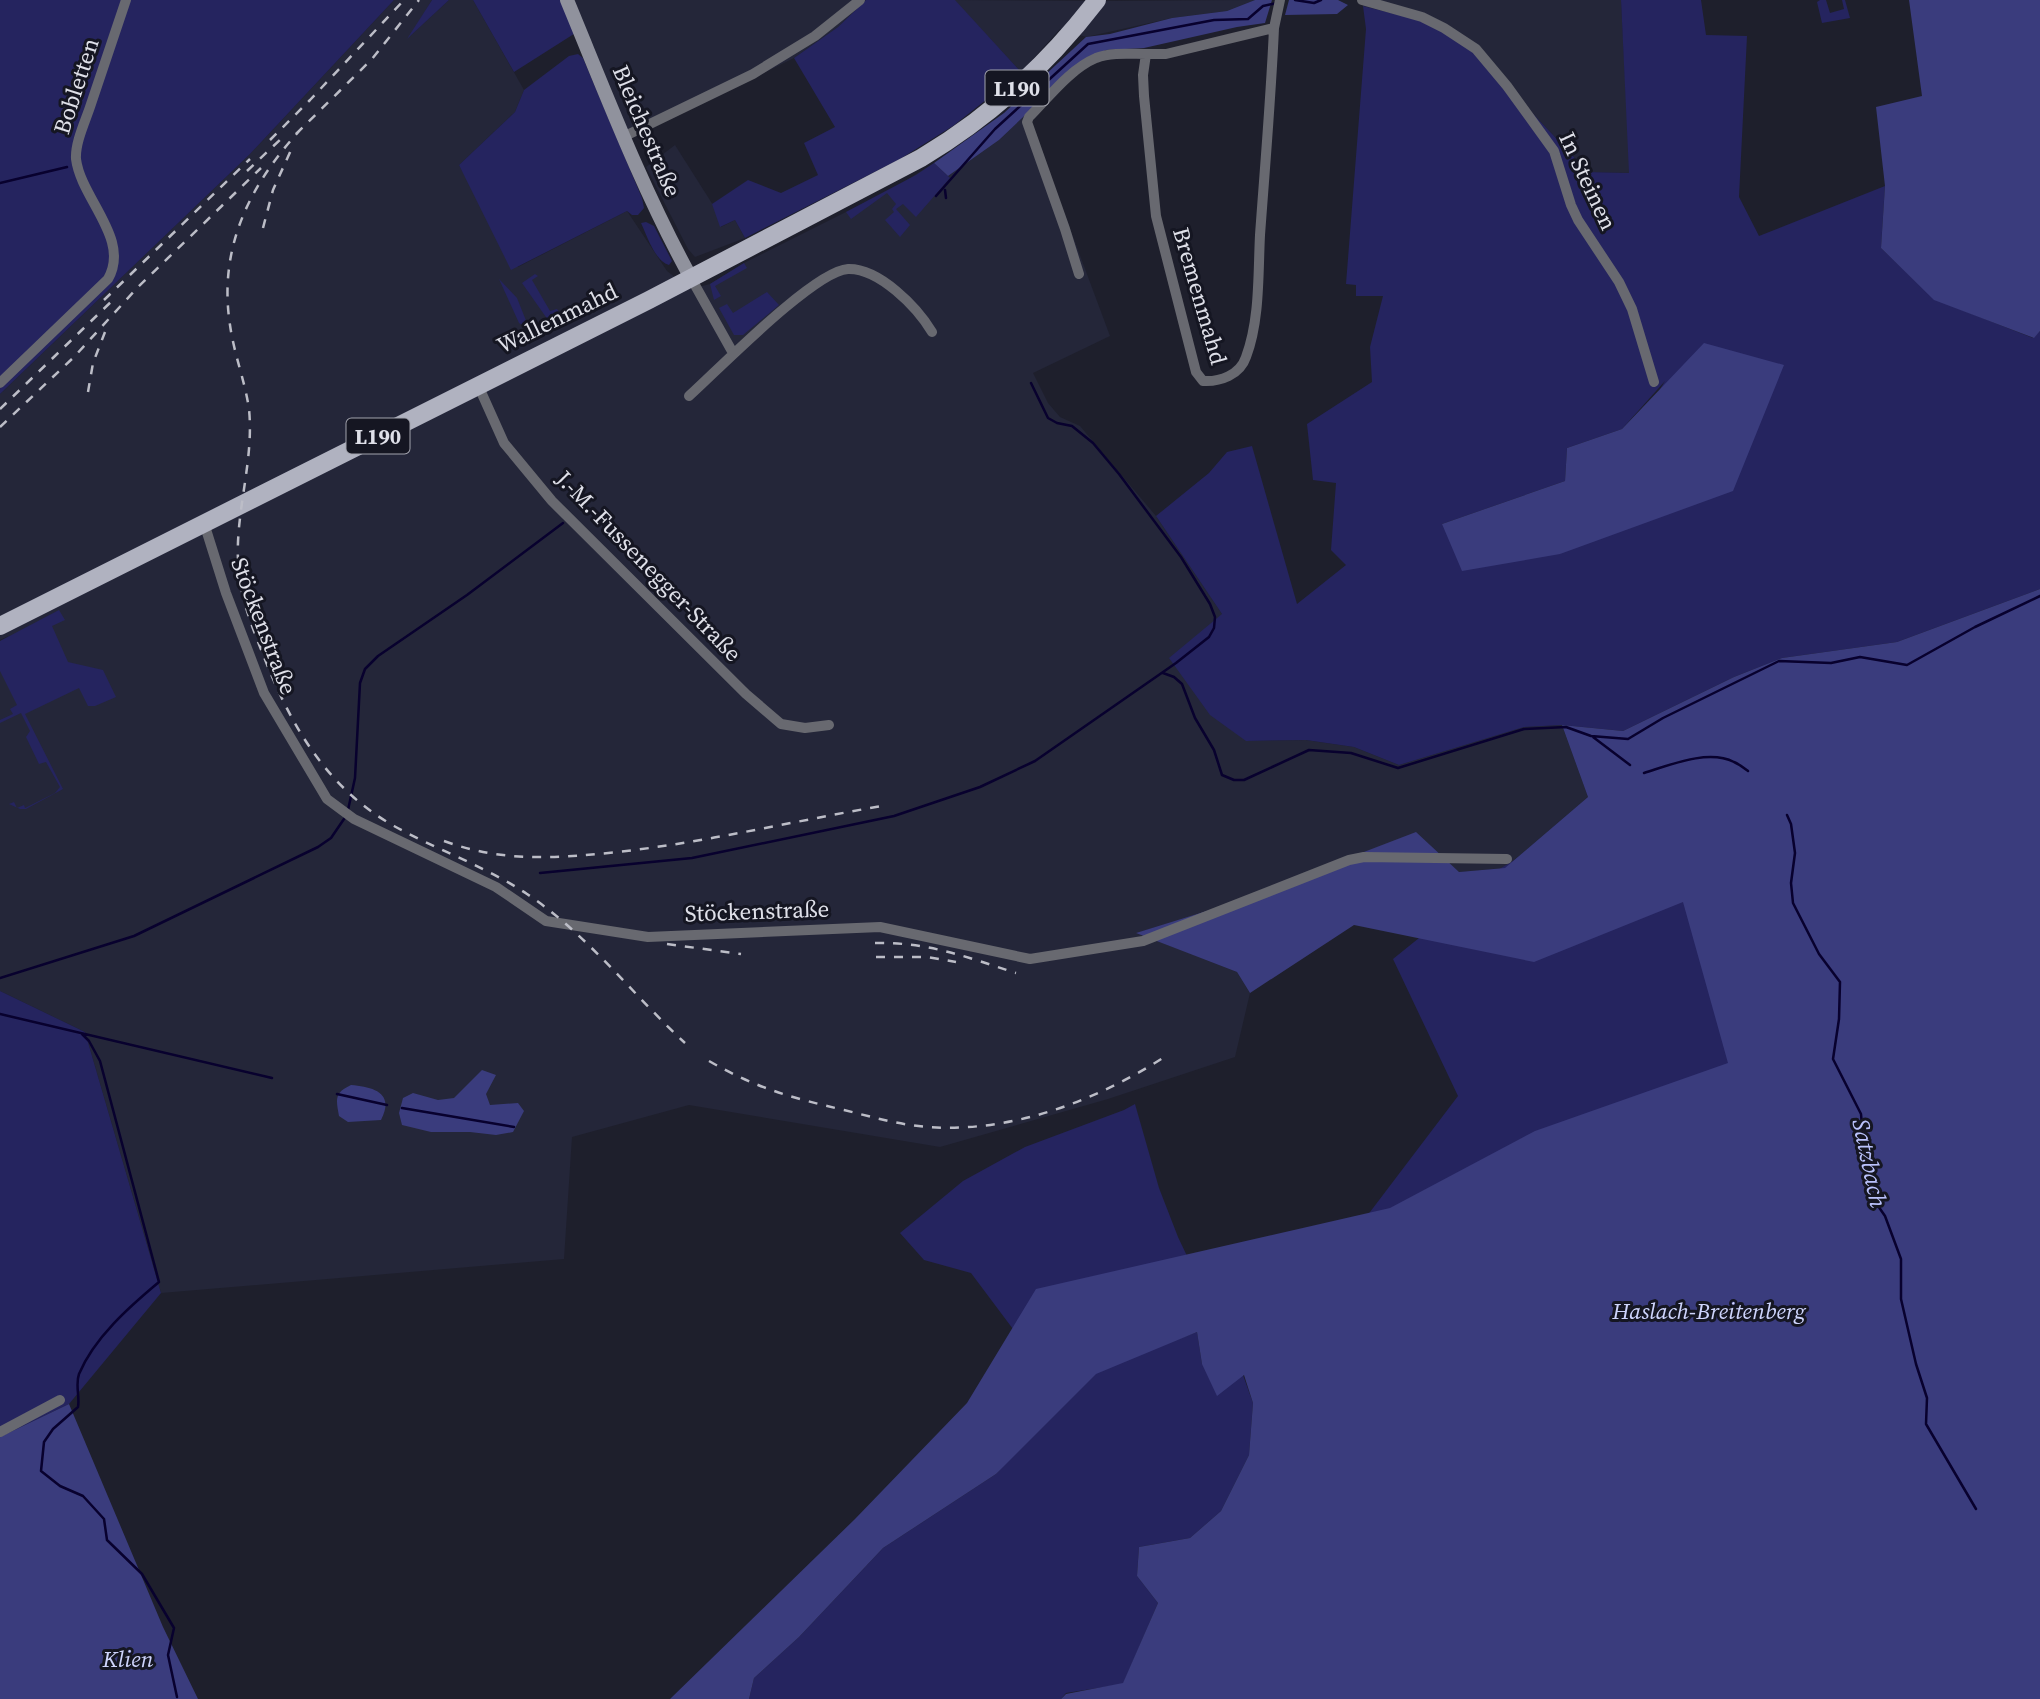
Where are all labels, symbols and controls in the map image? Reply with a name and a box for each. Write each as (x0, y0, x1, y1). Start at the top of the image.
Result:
street label: Bobletten (45, 34, 107, 138)
street label: Bleichestraße (605, 60, 689, 202)
road number: L190 (986, 70, 1048, 106)
street label: In Steinen (1551, 127, 1625, 235)
street label: Bremenmahd (1165, 224, 1235, 368)
street label: Wallenmahd (491, 275, 623, 361)
road number: L190 (346, 418, 410, 453)
street label: J.-M.-Fussenegger-Straße (548, 463, 749, 669)
street label: Stöckenstraße (223, 553, 305, 699)
street label: Stöckenstraße (684, 892, 830, 930)
water label: Satzbach (1845, 1116, 1895, 1210)
park label: Haslach-Breitenberg (1611, 1295, 1807, 1327)
park label: Klien (102, 1643, 154, 1675)

